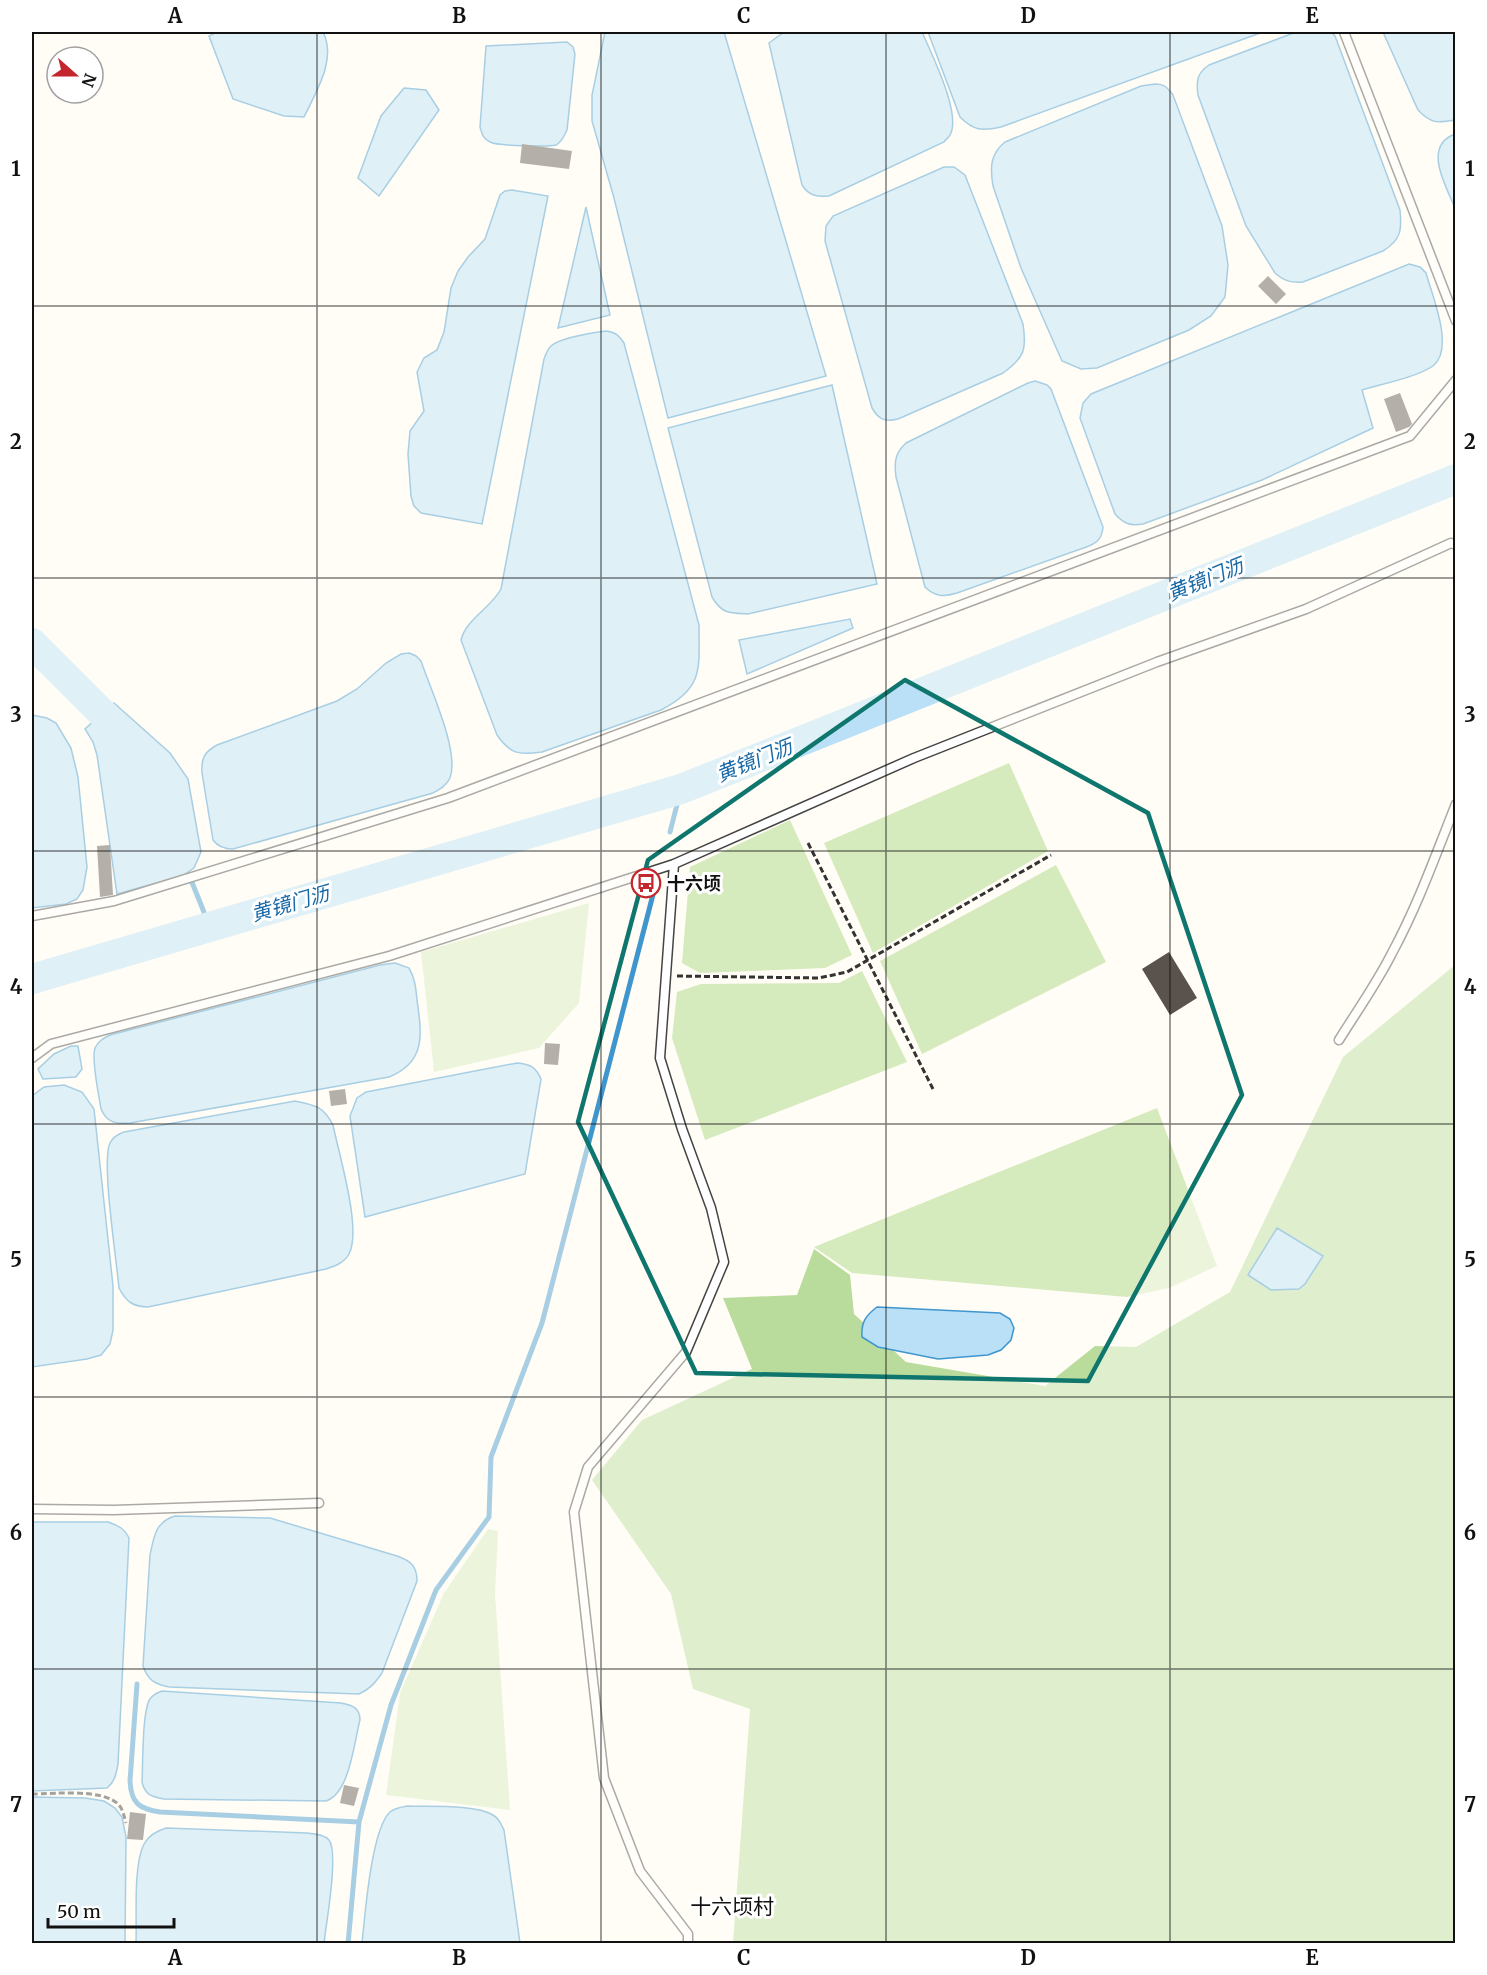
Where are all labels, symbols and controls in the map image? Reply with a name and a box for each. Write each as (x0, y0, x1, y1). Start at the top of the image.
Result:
text: A (167, 3, 183, 28)
text: B (452, 3, 466, 28)
text: C (737, 3, 751, 28)
text: D (1020, 3, 1036, 28)
text: E (1305, 3, 1319, 28)
north arrow (45, 45, 105, 105)
text: N (77, 71, 101, 90)
text: 1 (11, 156, 21, 181)
text: 1 (1465, 156, 1475, 181)
text: 2 (10, 429, 22, 454)
text: 2 (1464, 429, 1476, 454)
water label: 黄镜门沥 (1163, 551, 1250, 606)
text: 3 (10, 702, 22, 727)
text: 3 (1464, 702, 1476, 727)
water label: 黄镜门沥 (712, 732, 799, 787)
bus stop icon: 十六顷 (630, 867, 662, 899)
place label: 十六顷 (667, 872, 721, 895)
water label: 黄镜门沥 (248, 879, 335, 926)
text: 4 (10, 974, 23, 999)
text: 4 (1464, 974, 1477, 999)
text: 5 (10, 1247, 22, 1272)
text: 5 (1464, 1247, 1476, 1272)
text: 6 (10, 1520, 22, 1545)
text: 6 (1464, 1520, 1476, 1545)
text: 7 (10, 1792, 22, 1817)
text: 7 (1464, 1792, 1476, 1817)
scale bar (48, 1891, 174, 1929)
district label: 十六顷村 (690, 1893, 774, 1920)
text: 50 m (57, 1900, 101, 1923)
text: A (167, 1945, 183, 1970)
text: B (452, 1945, 466, 1970)
text: C (737, 1945, 751, 1970)
text: D (1020, 1945, 1036, 1970)
text: E (1305, 1945, 1319, 1970)

